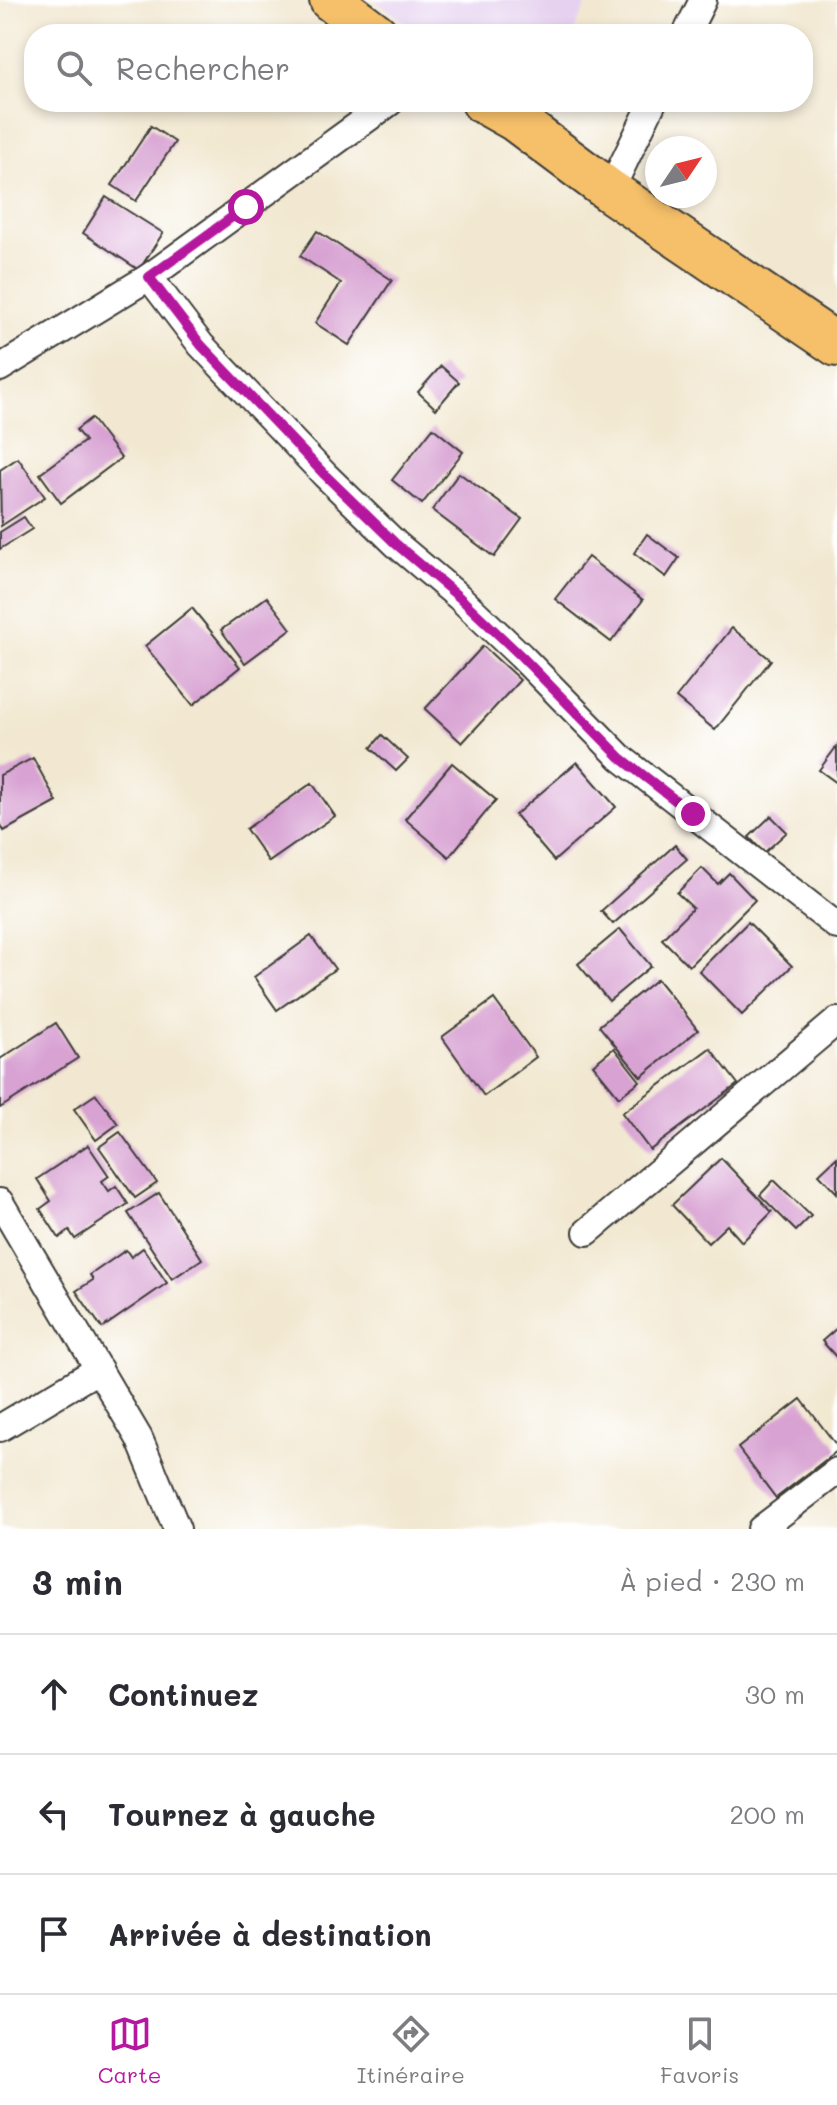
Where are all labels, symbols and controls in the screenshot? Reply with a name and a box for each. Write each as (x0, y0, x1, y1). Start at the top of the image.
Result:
search box (24, 24, 813, 112)
icon: search (52, 46, 96, 90)
text: Rechercher (116, 48, 290, 88)
north arrow (645, 136, 717, 208)
route start (228, 189, 264, 225)
route end (675, 796, 711, 832)
text: 3 min (32, 1559, 123, 1604)
text: À pied · 230 m (619, 1564, 805, 1598)
icon: ahead (32, 1672, 76, 1716)
text: Continuez (108, 1674, 258, 1714)
text: 30 m (745, 1677, 805, 1711)
icon: left (32, 1792, 76, 1836)
text: Tournez à gauche (108, 1794, 376, 1834)
text: 200 m (729, 1797, 805, 1831)
icon: arrive (32, 1912, 76, 1956)
text: Arrivée à destination (108, 1914, 431, 1954)
tab: Carte (98, 2012, 161, 2089)
tab: Itinéraire (357, 2012, 465, 2089)
tab: Favoris (660, 2012, 739, 2089)

